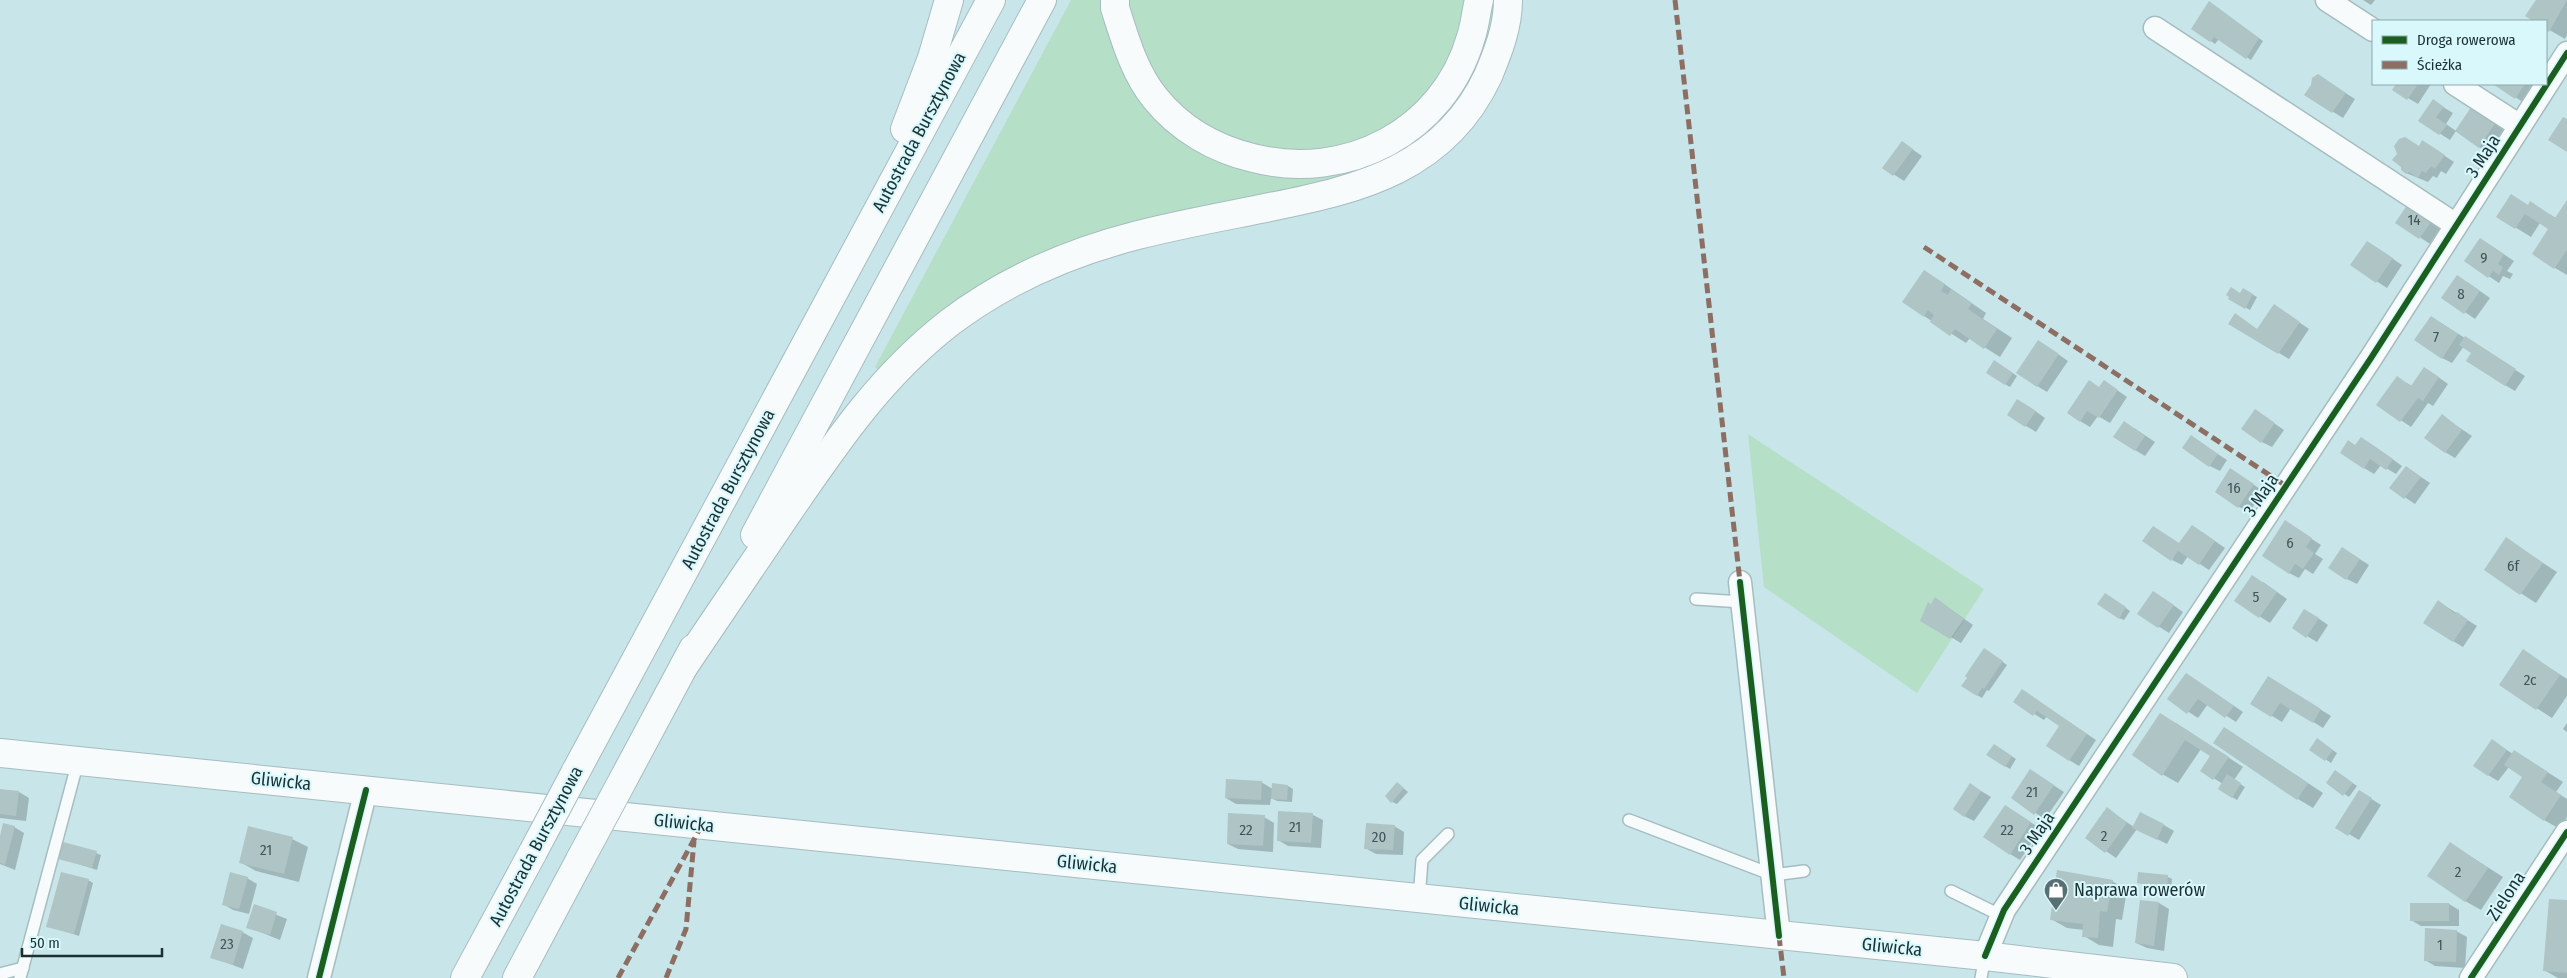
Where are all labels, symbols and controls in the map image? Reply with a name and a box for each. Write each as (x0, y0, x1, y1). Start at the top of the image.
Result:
legend (2372, 20, 2547, 85)
text: Droga rowerowa (2417, 31, 2516, 49)
street label: Autostrada Bursztynowa (867, 48, 971, 216)
text: Ścieżka (2417, 56, 2462, 74)
street label: 3 Maja (2461, 130, 2505, 182)
house number: 14 (2407, 211, 2421, 229)
house number: 9 (2480, 249, 2488, 267)
house number: 8 (2457, 285, 2465, 303)
house number: 7 (2433, 328, 2439, 346)
street label: Autostrada Bursztynowa (676, 405, 780, 573)
street label: 3 Maja (2239, 469, 2283, 521)
house number: 16 (2227, 479, 2241, 497)
house number: 6 (2286, 534, 2294, 552)
house number: 6f (2507, 557, 2520, 575)
house number: 5 (2253, 588, 2260, 606)
house number: 2c (2524, 671, 2537, 689)
street label: Autostrada Bursztynowa (484, 762, 588, 930)
street label: Gliwicka (250, 767, 312, 795)
house number: 21 (2026, 783, 2038, 801)
street label: 3 Maja (2015, 807, 2059, 859)
street label: Gliwicka (653, 809, 715, 837)
house number: 21 (1289, 818, 1301, 836)
house number: 22 (1239, 821, 1253, 839)
house number: 22 (2000, 821, 2014, 839)
house number: 2 (2101, 827, 2108, 845)
house number: 20 (1372, 828, 1386, 846)
house number: 21 (260, 841, 272, 859)
street label: Gliwicka (1056, 850, 1118, 878)
house number: 2 (2455, 863, 2462, 881)
street label: Zielona (2482, 867, 2530, 925)
shop icon: Naprawa rowerów (2043, 877, 2069, 911)
place label: Naprawa rowerów (2074, 879, 2206, 901)
street label: Gliwicka (1458, 892, 1520, 920)
scale bar (22, 926, 162, 958)
street label: Gliwicka (1861, 933, 1923, 961)
text: 50 m (30, 934, 60, 952)
house number: 23 (220, 935, 234, 953)
house number: 1 (2437, 936, 2443, 954)

